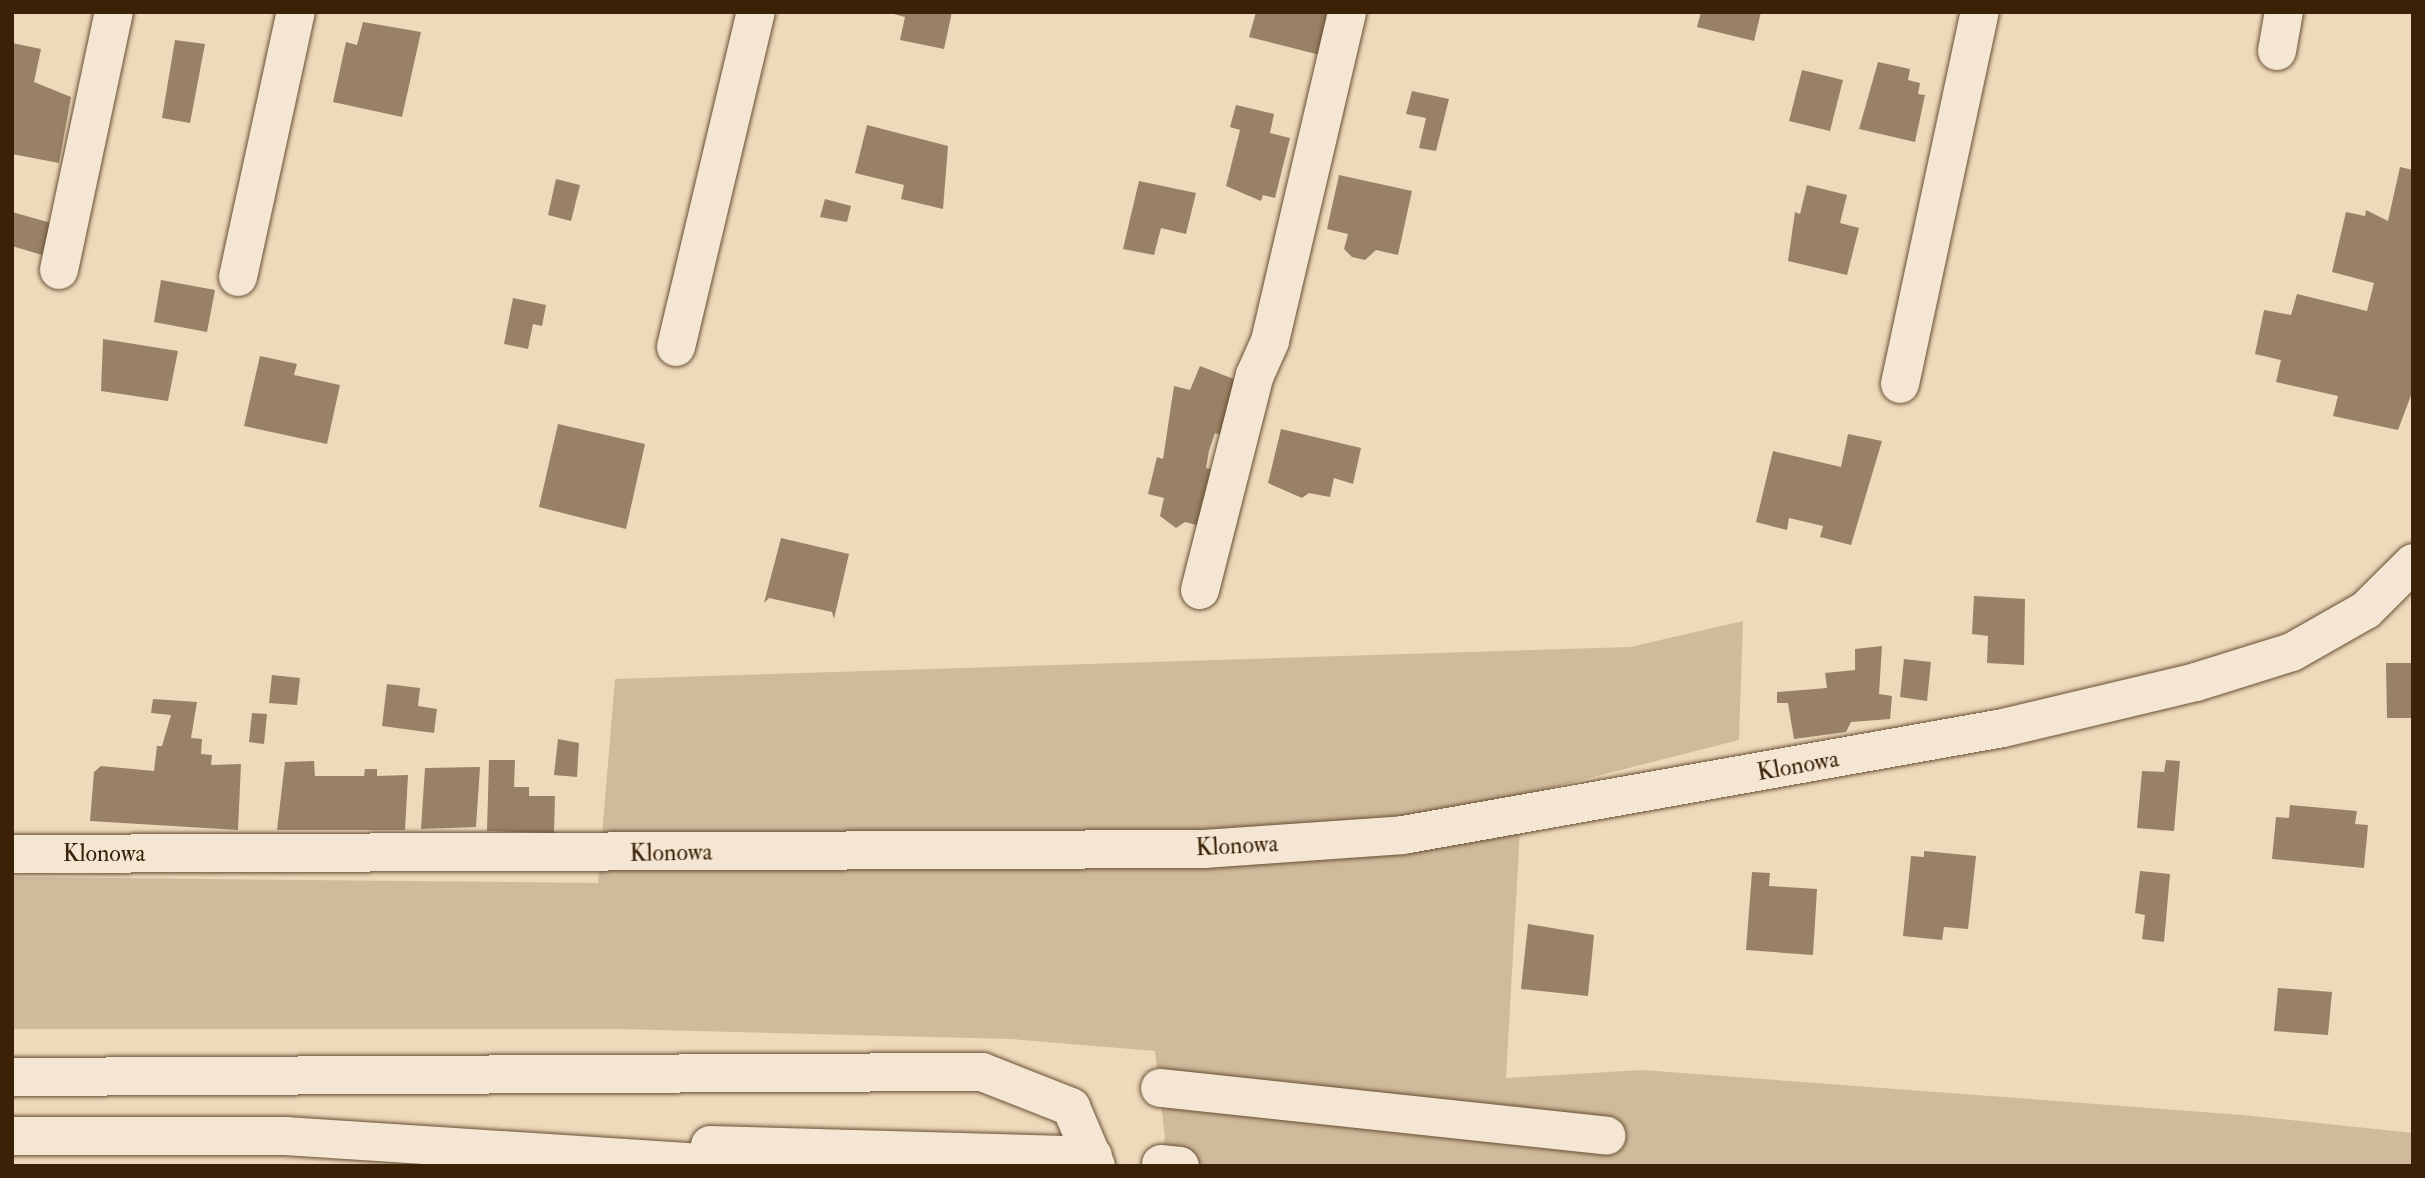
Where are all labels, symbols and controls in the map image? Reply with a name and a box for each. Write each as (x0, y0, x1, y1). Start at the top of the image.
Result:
street label: Klonowa (1755, 745, 1841, 787)
street label: Klonowa (1195, 829, 1279, 863)
street label: Klonowa (629, 838, 713, 868)
street label: Klonowa (63, 840, 145, 868)

